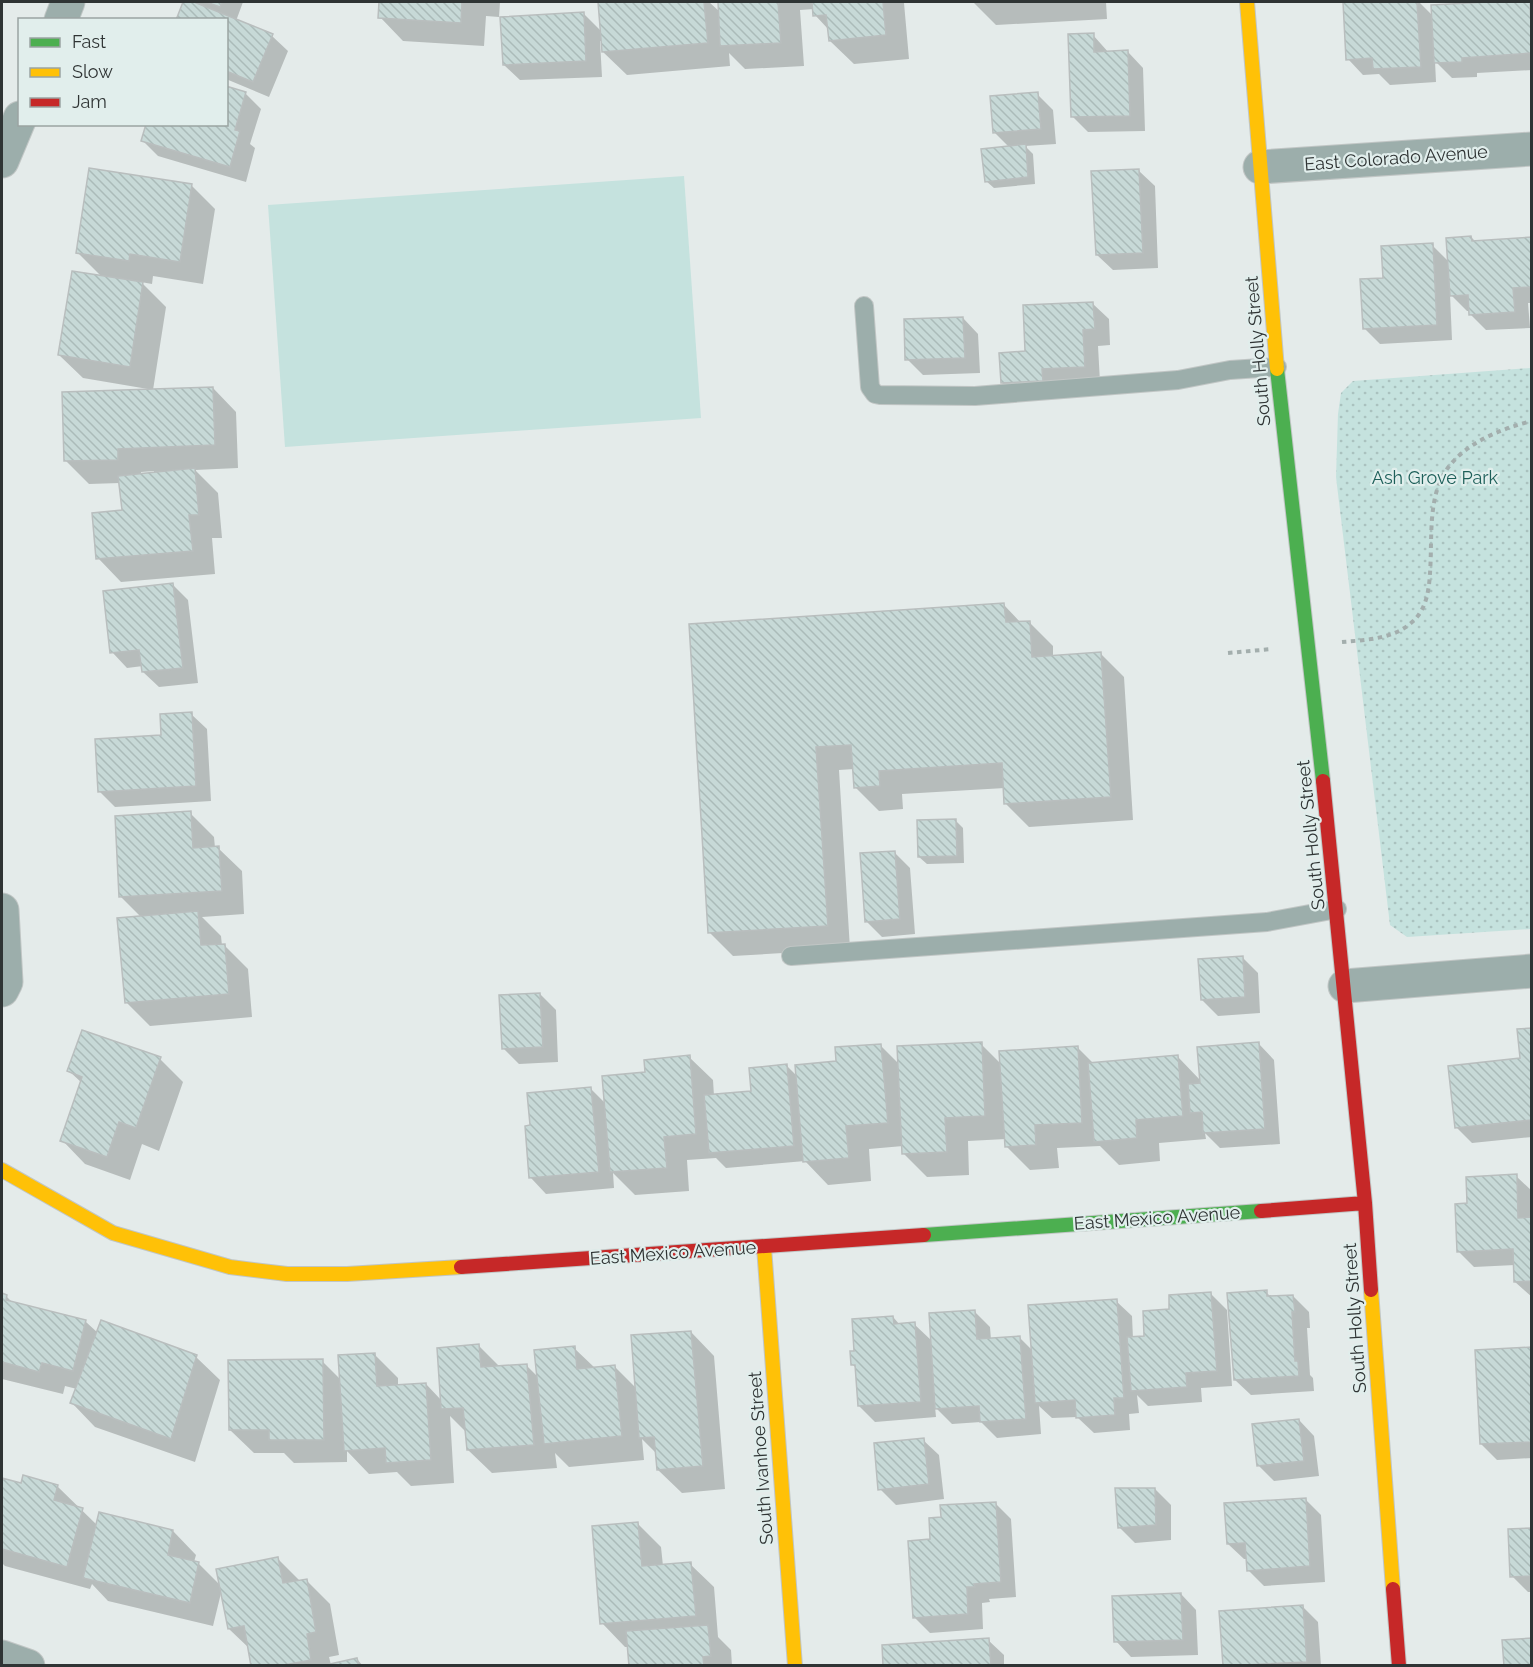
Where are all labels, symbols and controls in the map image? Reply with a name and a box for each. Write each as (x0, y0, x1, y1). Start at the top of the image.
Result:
legend (18, 18, 228, 126)
text: Fast (72, 31, 106, 52)
text: Slow (72, 61, 113, 82)
text: Jam (72, 91, 107, 112)
street label: East Colorado Avenue (1304, 141, 1489, 174)
street label: South Holly Street (1240, 275, 1275, 427)
park label: Ash Grove Park (1372, 467, 1499, 488)
street label: South Holly Street (1292, 759, 1329, 911)
street label: East Mexico Avenue (1073, 1201, 1241, 1234)
street label: East Mexico Avenue (589, 1236, 757, 1269)
street label: South Holly Street (1339, 1242, 1370, 1394)
street label: South Ivanhoe Street (744, 1371, 777, 1545)

